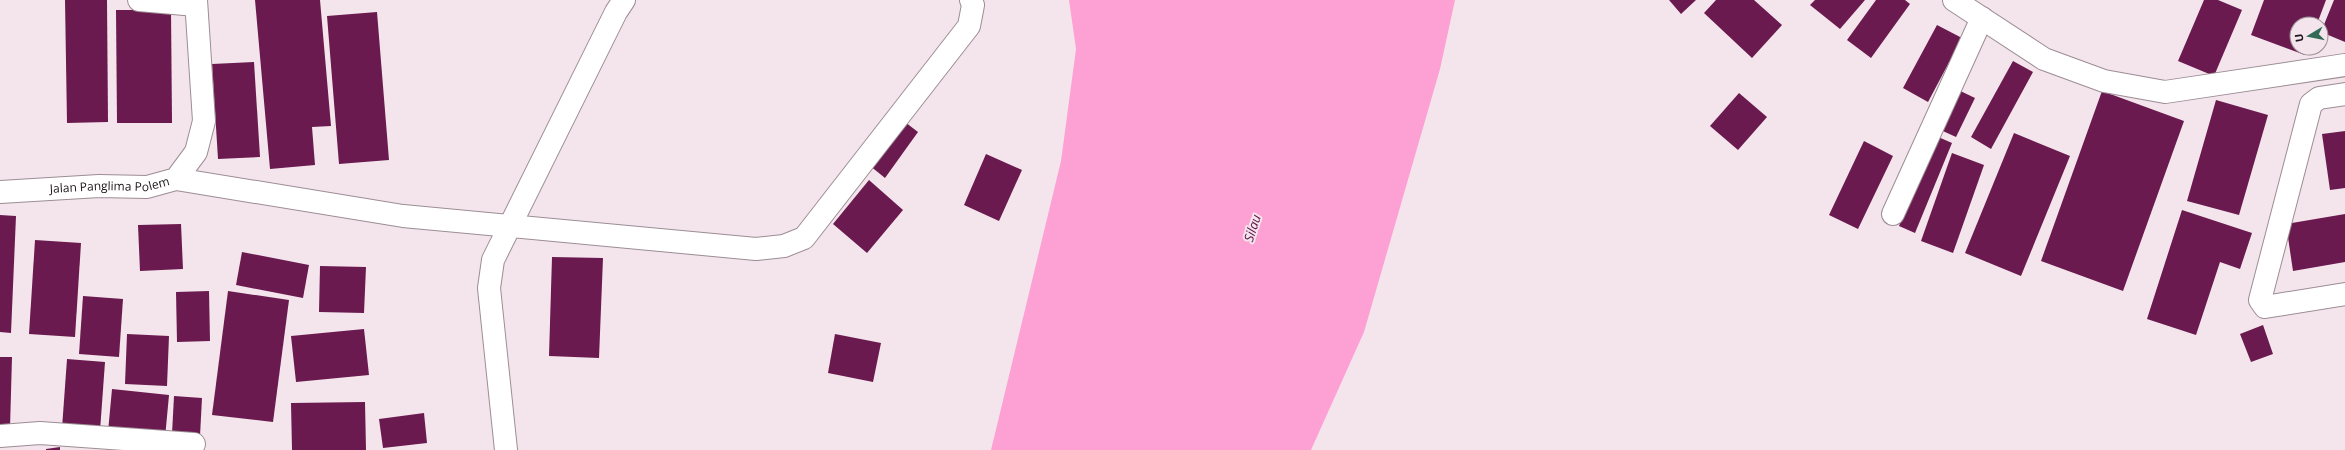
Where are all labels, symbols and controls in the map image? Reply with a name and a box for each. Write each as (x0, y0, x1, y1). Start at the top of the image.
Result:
north arrow (2289, 16, 2329, 56)
text: U (2291, 32, 2307, 43)
street label: Jalan Panglima Polem (48, 172, 171, 197)
water label: Silau (1239, 211, 1265, 244)

